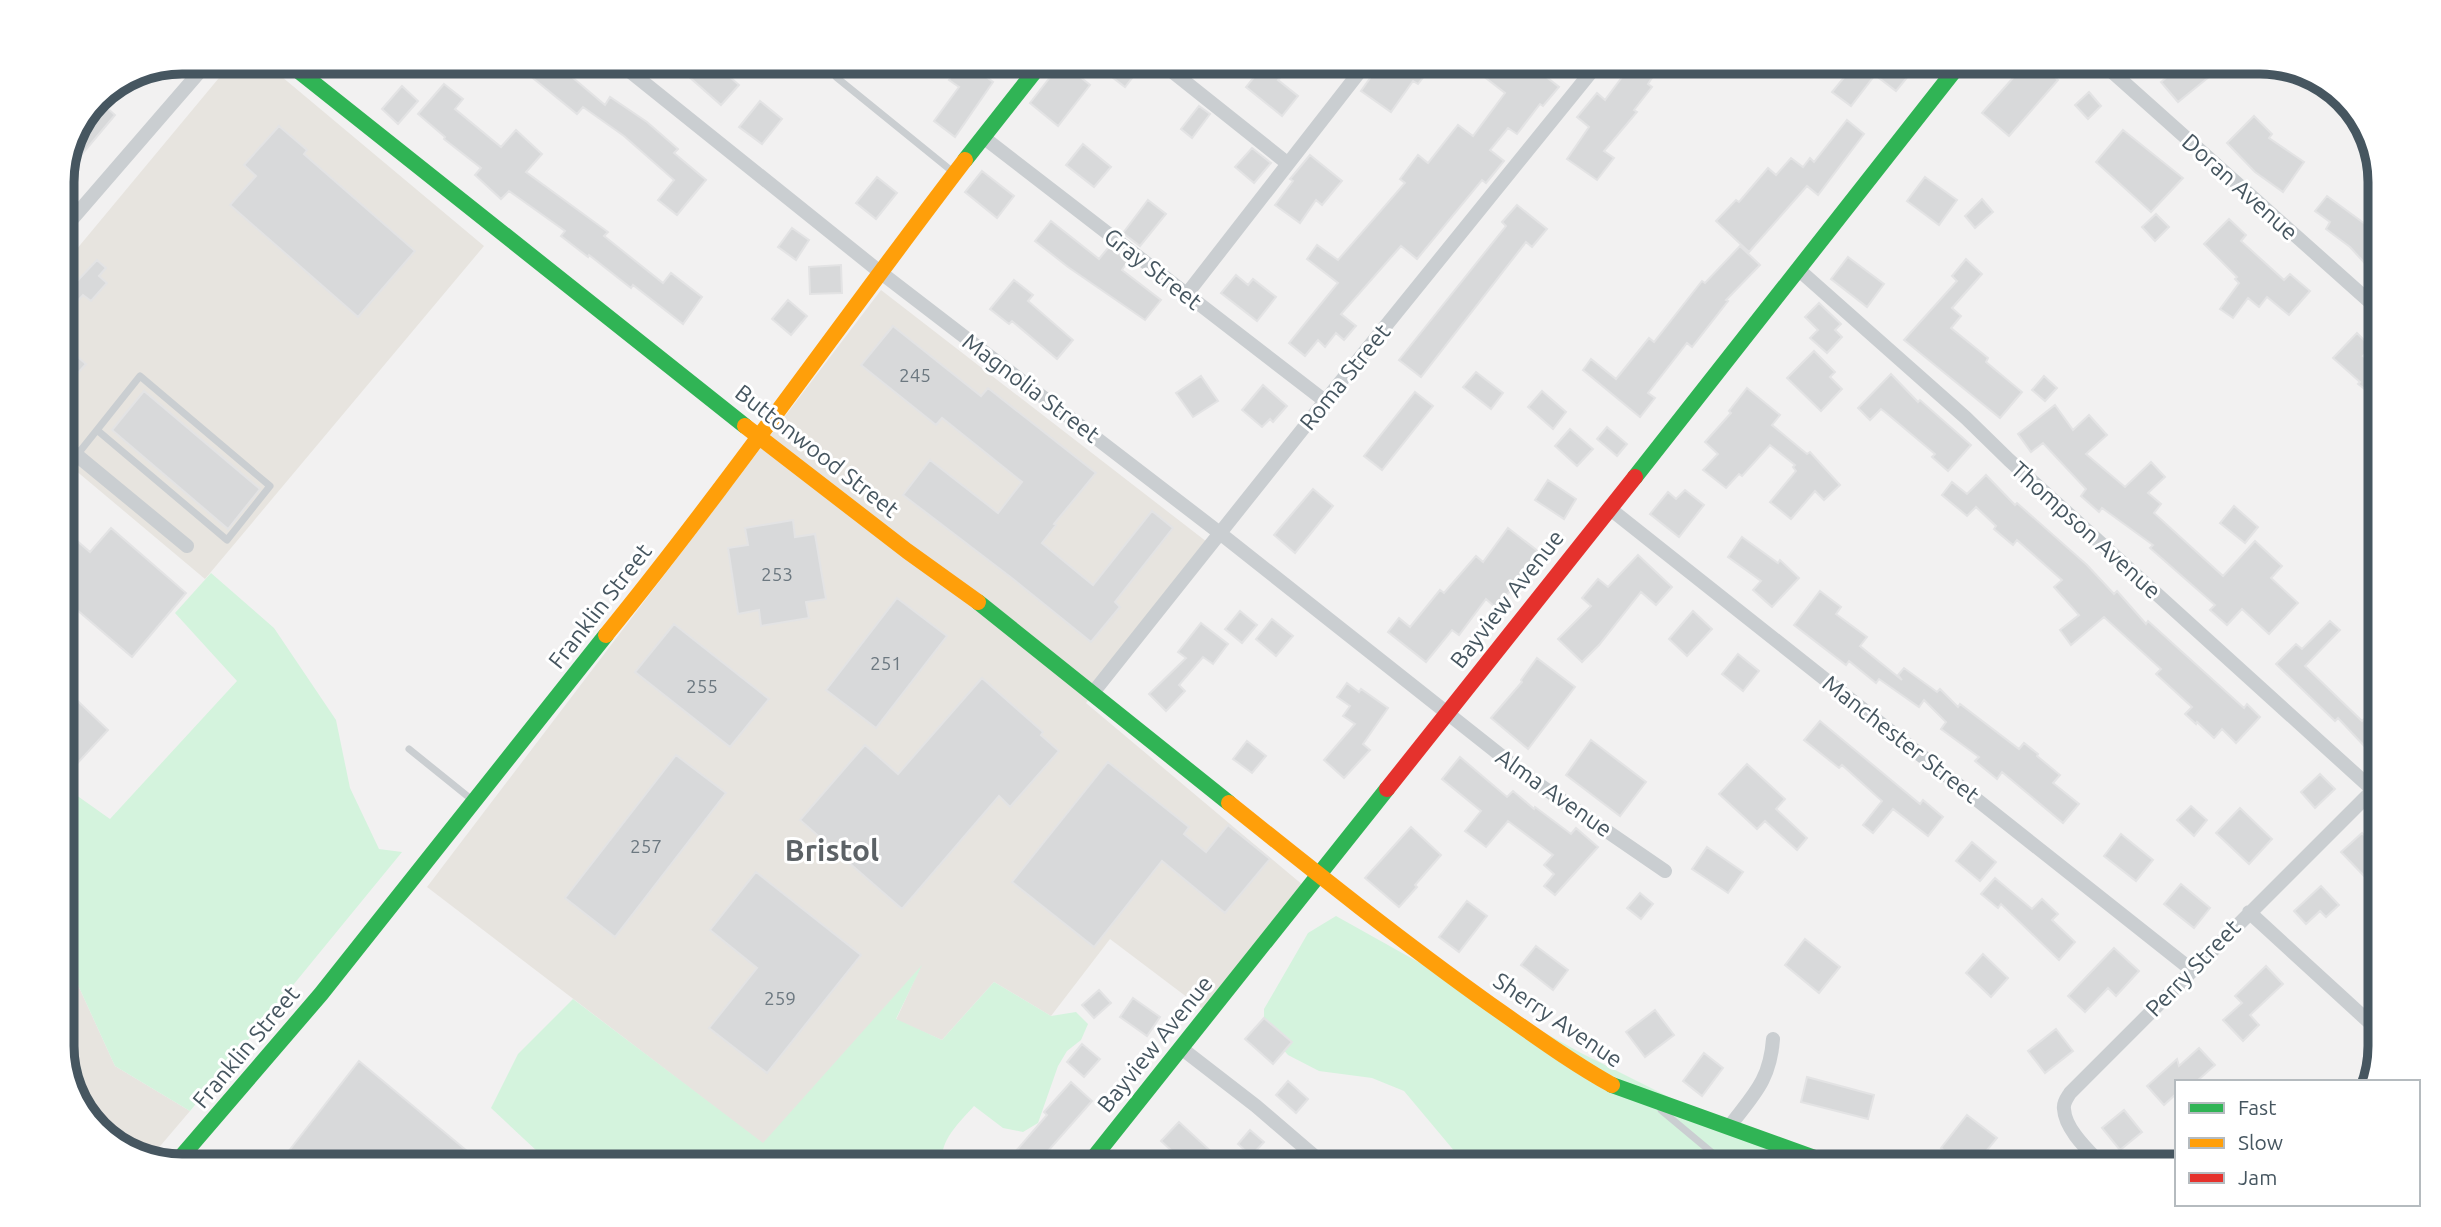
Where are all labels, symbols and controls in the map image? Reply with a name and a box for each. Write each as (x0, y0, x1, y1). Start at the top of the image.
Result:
street label: Doran Avenue (2178, 128, 2303, 245)
street label: Gray Street (1100, 223, 1207, 314)
street label: Roma Street (1294, 319, 1395, 435)
street label: Magnolia Street (958, 328, 1105, 447)
house number: 245 (899, 364, 931, 386)
street label: Buttonwood Street (731, 379, 904, 522)
street label: Thompson Avenue (2007, 456, 2166, 603)
street label: Bayview Avenue (1445, 525, 1568, 673)
street label: Franklin Street (543, 538, 656, 673)
house number: 253 (761, 563, 793, 585)
house number: 251 (870, 652, 902, 674)
street label: Manchester Street (1818, 670, 1984, 807)
house number: 255 (686, 675, 718, 697)
street label: Alma Avenue (1492, 744, 1617, 842)
district label: Bristol (785, 833, 879, 867)
house number: 257 (630, 835, 662, 857)
street label: Perry Street (2140, 914, 2245, 1021)
street label: Sherry Avenue (1489, 967, 1627, 1072)
street label: Bayview Avenue (1092, 971, 1217, 1117)
street label: Franklin Street (187, 981, 304, 1113)
house number: 259 (764, 987, 796, 1009)
legend (2175, 1080, 2420, 1206)
text: Fast (2238, 1095, 2276, 1119)
text: Slow (2238, 1130, 2283, 1154)
text: Jam (2238, 1165, 2277, 1189)

